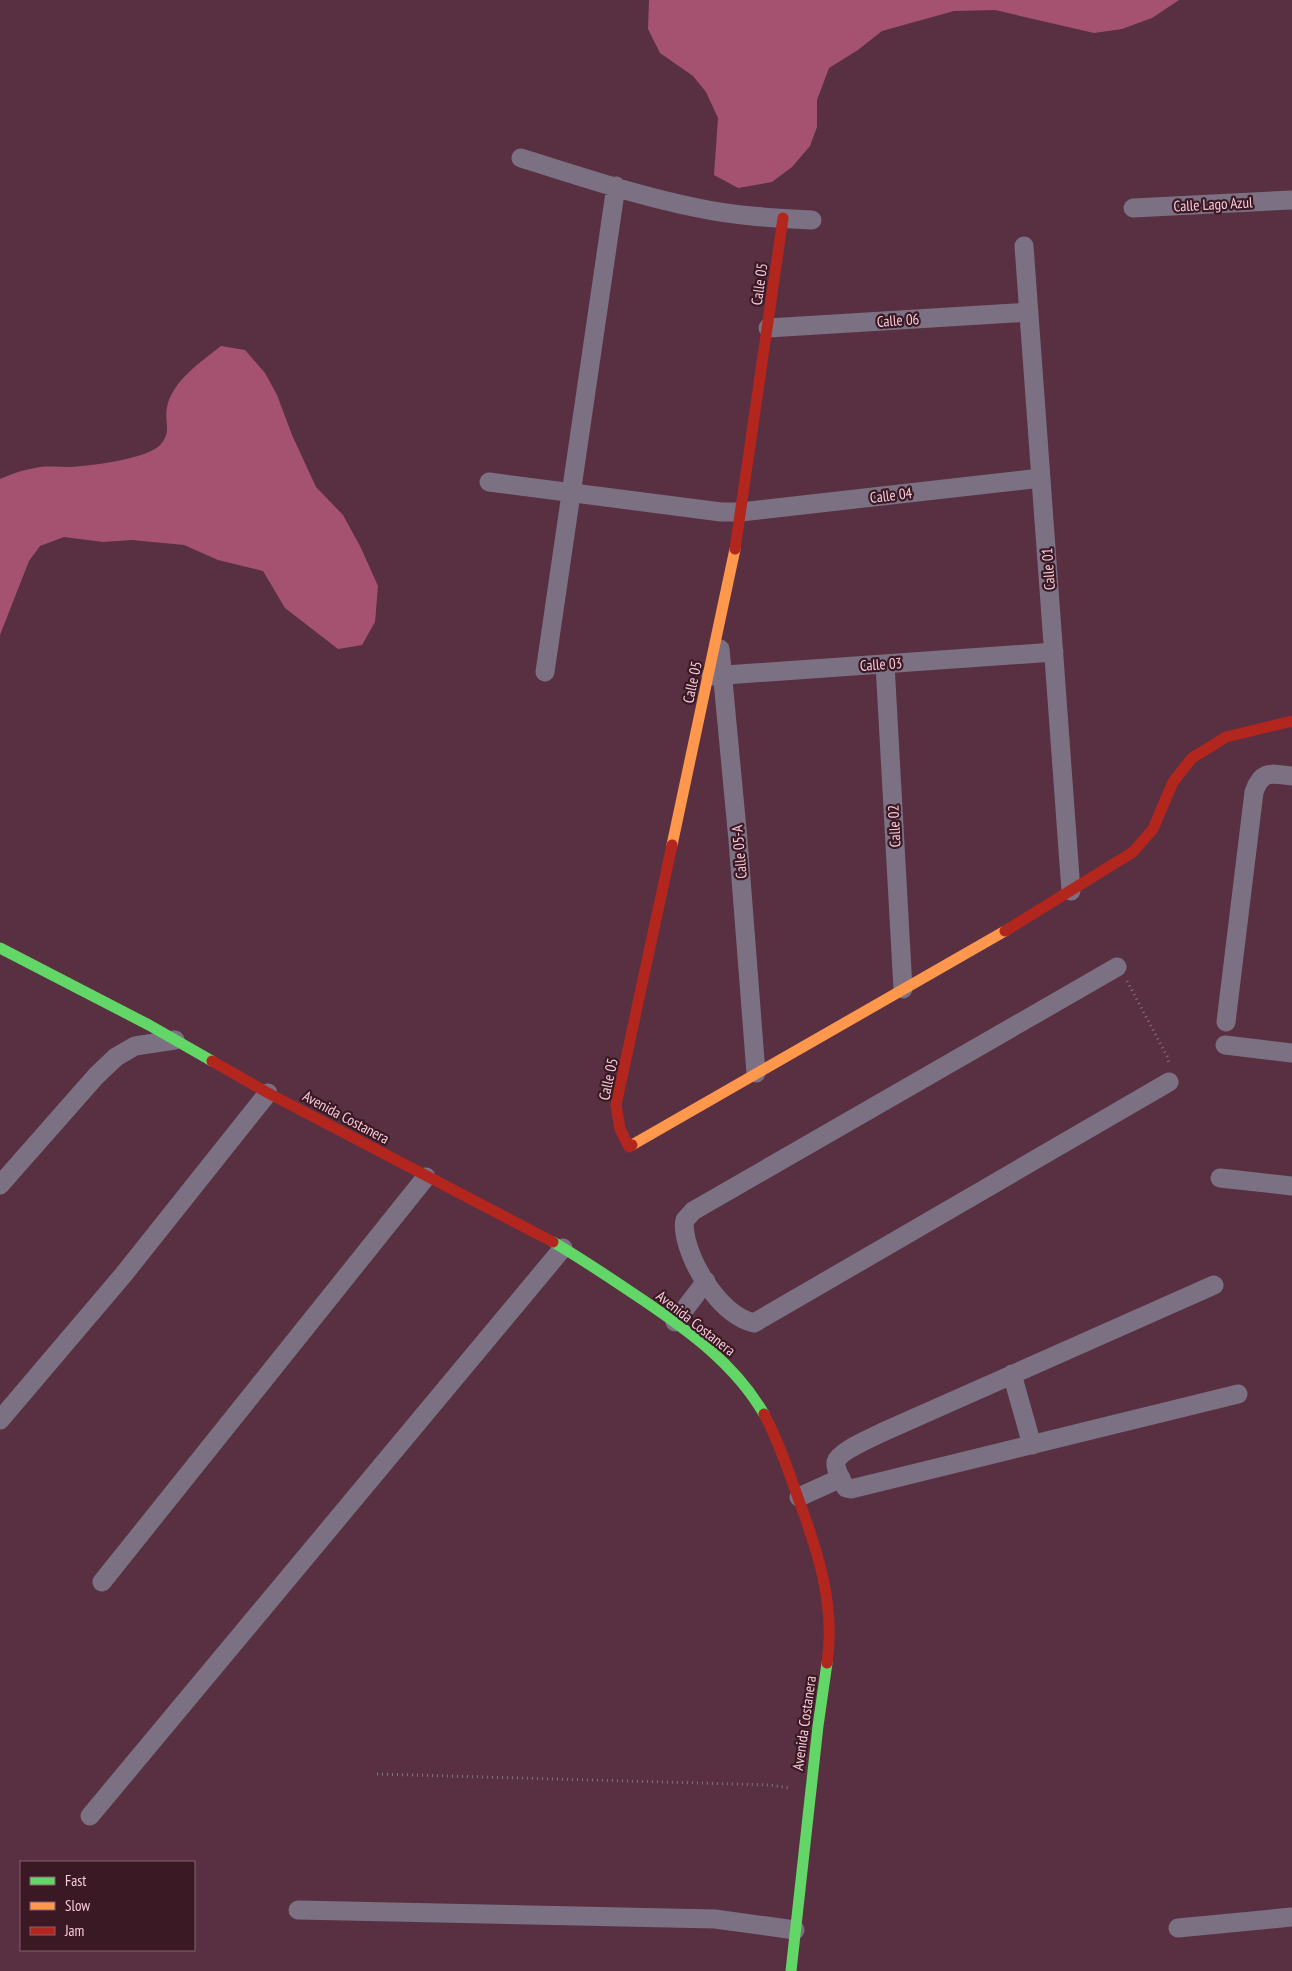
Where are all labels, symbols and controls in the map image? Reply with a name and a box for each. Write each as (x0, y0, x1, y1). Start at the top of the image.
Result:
street label: Calle Lago Azul (1173, 192, 1253, 216)
street label: Calle 05 (747, 262, 771, 306)
street label: Calle 06 (876, 309, 920, 331)
street label: Calle 04 (869, 483, 914, 507)
street label: Calle 01 (1037, 547, 1059, 591)
street label: Calle 03 (859, 653, 903, 675)
street label: Calle 05 (678, 659, 706, 705)
street label: Calle 02 (883, 804, 905, 848)
street label: Calle 05-A (727, 823, 751, 880)
street label: Calle 05 (594, 1056, 622, 1102)
street label: Avenida Costanera (300, 1086, 392, 1148)
street label: Avenida Costanera (653, 1286, 739, 1360)
street label: Avenida Costanera (788, 1675, 820, 1771)
legend (20, 1861, 195, 1951)
text: Fast (65, 1871, 86, 1890)
text: Slow (65, 1896, 90, 1915)
text: Jam (64, 1921, 84, 1940)

